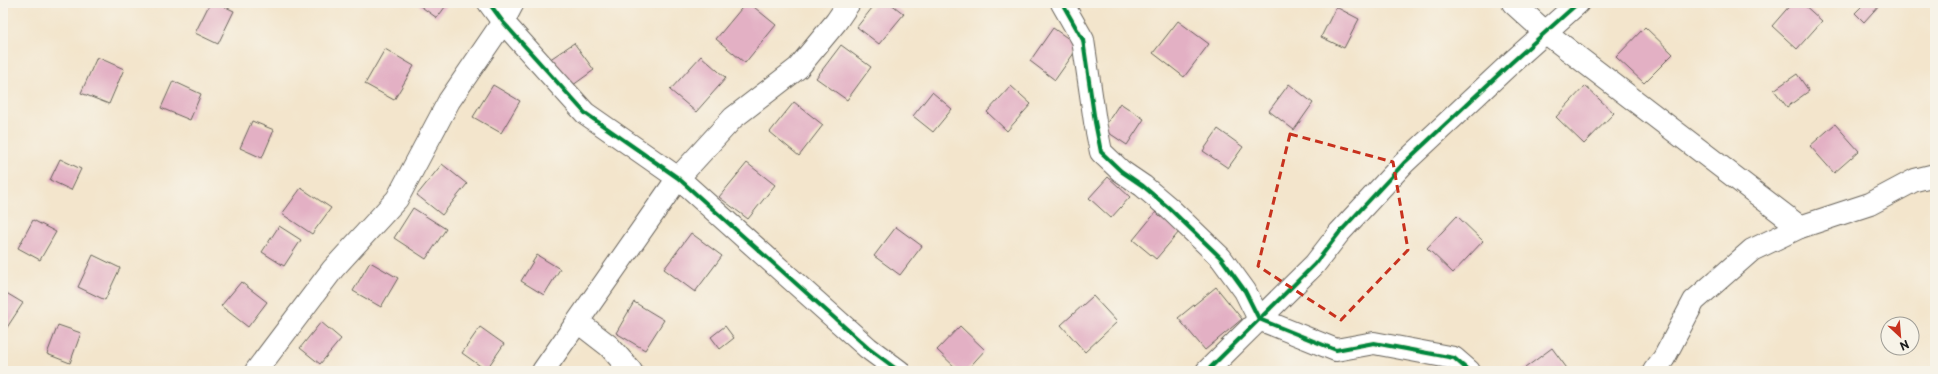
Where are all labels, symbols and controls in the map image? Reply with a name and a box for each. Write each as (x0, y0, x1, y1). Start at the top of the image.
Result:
north arrow (1880, 316, 1920, 356)
text: N (1897, 336, 1912, 355)

